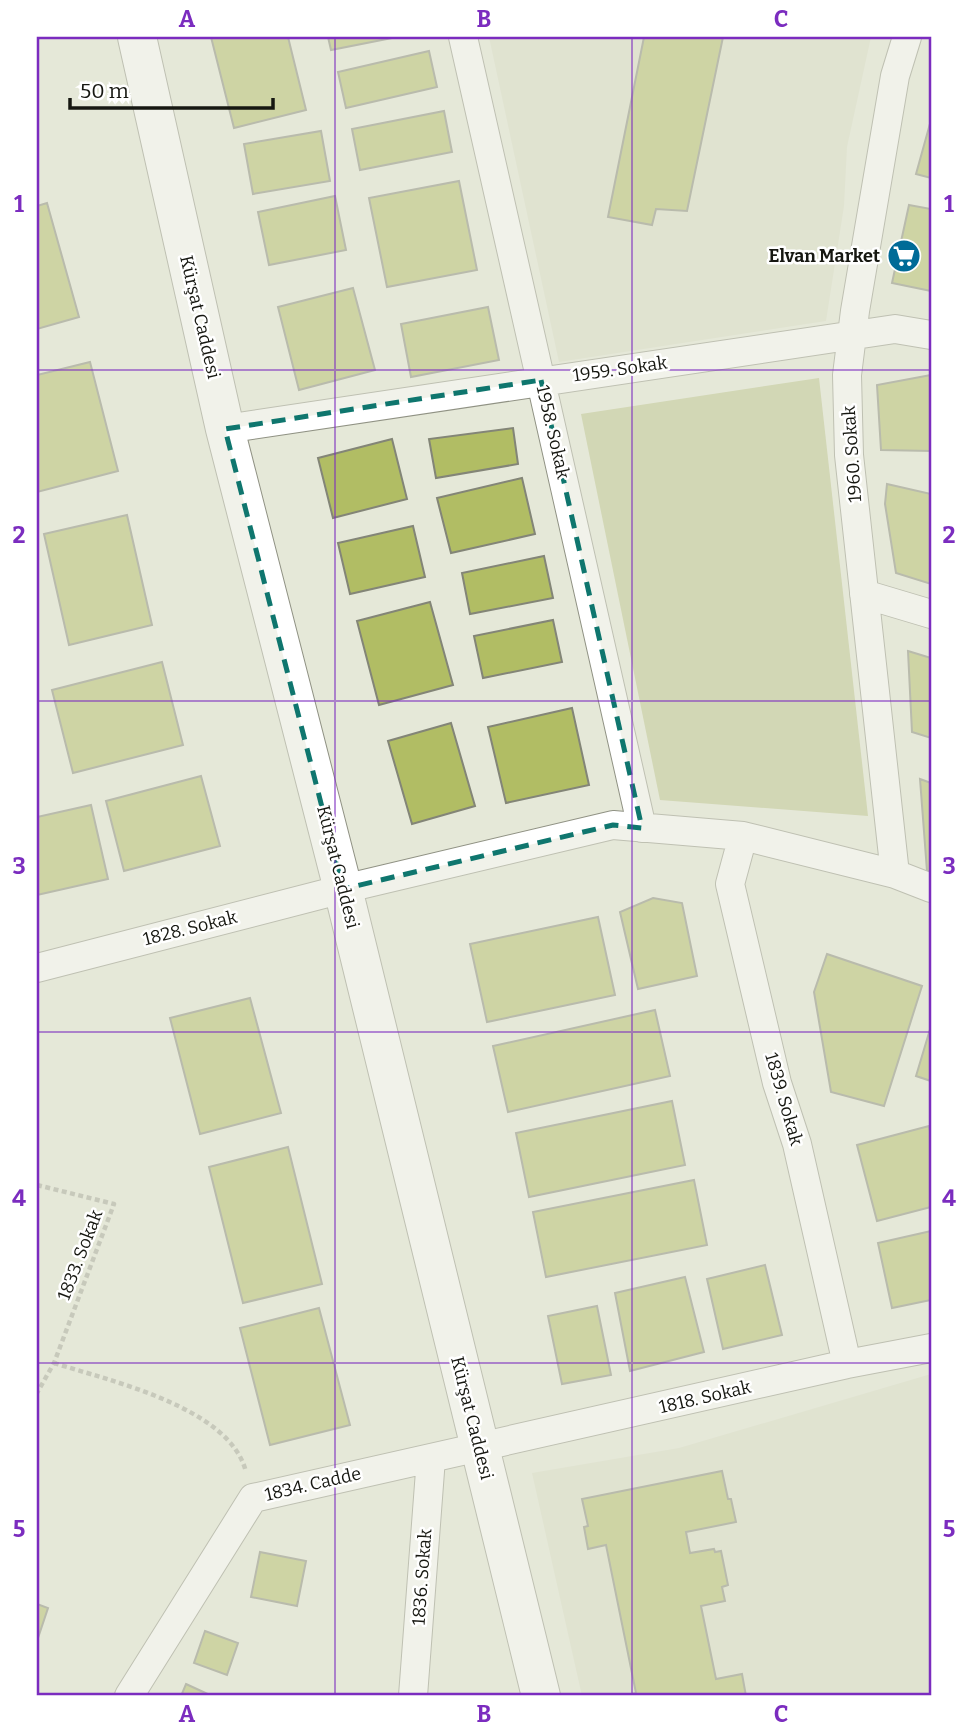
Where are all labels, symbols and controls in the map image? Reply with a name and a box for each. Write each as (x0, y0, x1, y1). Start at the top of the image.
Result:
text: A (179, 5, 196, 33)
text: B (477, 5, 491, 33)
text: C (774, 5, 788, 33)
scale bar (70, 66, 273, 110)
text: 50 m (80, 78, 129, 104)
text: 1 (14, 190, 24, 218)
text: 1 (944, 190, 954, 218)
supermarket icon: Elvan Market (885, 237, 923, 275)
place label: Elvan Market (769, 245, 880, 267)
street label: Kürşat Caddesi (175, 253, 225, 381)
street label: 1959. Sokak (571, 351, 669, 387)
street label: 1958. Sokak (532, 383, 575, 482)
street label: 1960. Sokak (838, 404, 866, 503)
text: 2 (13, 521, 26, 549)
text: 2 (943, 521, 956, 549)
street label: Kürşat Caddesi (312, 803, 364, 931)
text: 3 (12, 852, 26, 880)
text: 3 (942, 852, 956, 880)
street label: 1828. Sokak (141, 906, 240, 950)
street label: 1839. Sokak (760, 1050, 808, 1149)
text: 4 (12, 1184, 26, 1212)
text: 4 (942, 1184, 956, 1212)
street label: 1833. Sokak (53, 1206, 108, 1303)
street label: Kürşat Caddesi (446, 1354, 498, 1482)
street label: 1818. Sokak (657, 1376, 754, 1418)
street label: 1834. Cadde (263, 1462, 363, 1506)
text: 5 (13, 1515, 25, 1543)
text: 5 (943, 1515, 955, 1543)
street label: 1836. Sokak (408, 1527, 436, 1626)
text: A (179, 1700, 196, 1728)
text: B (477, 1700, 491, 1728)
text: C (774, 1700, 788, 1728)

